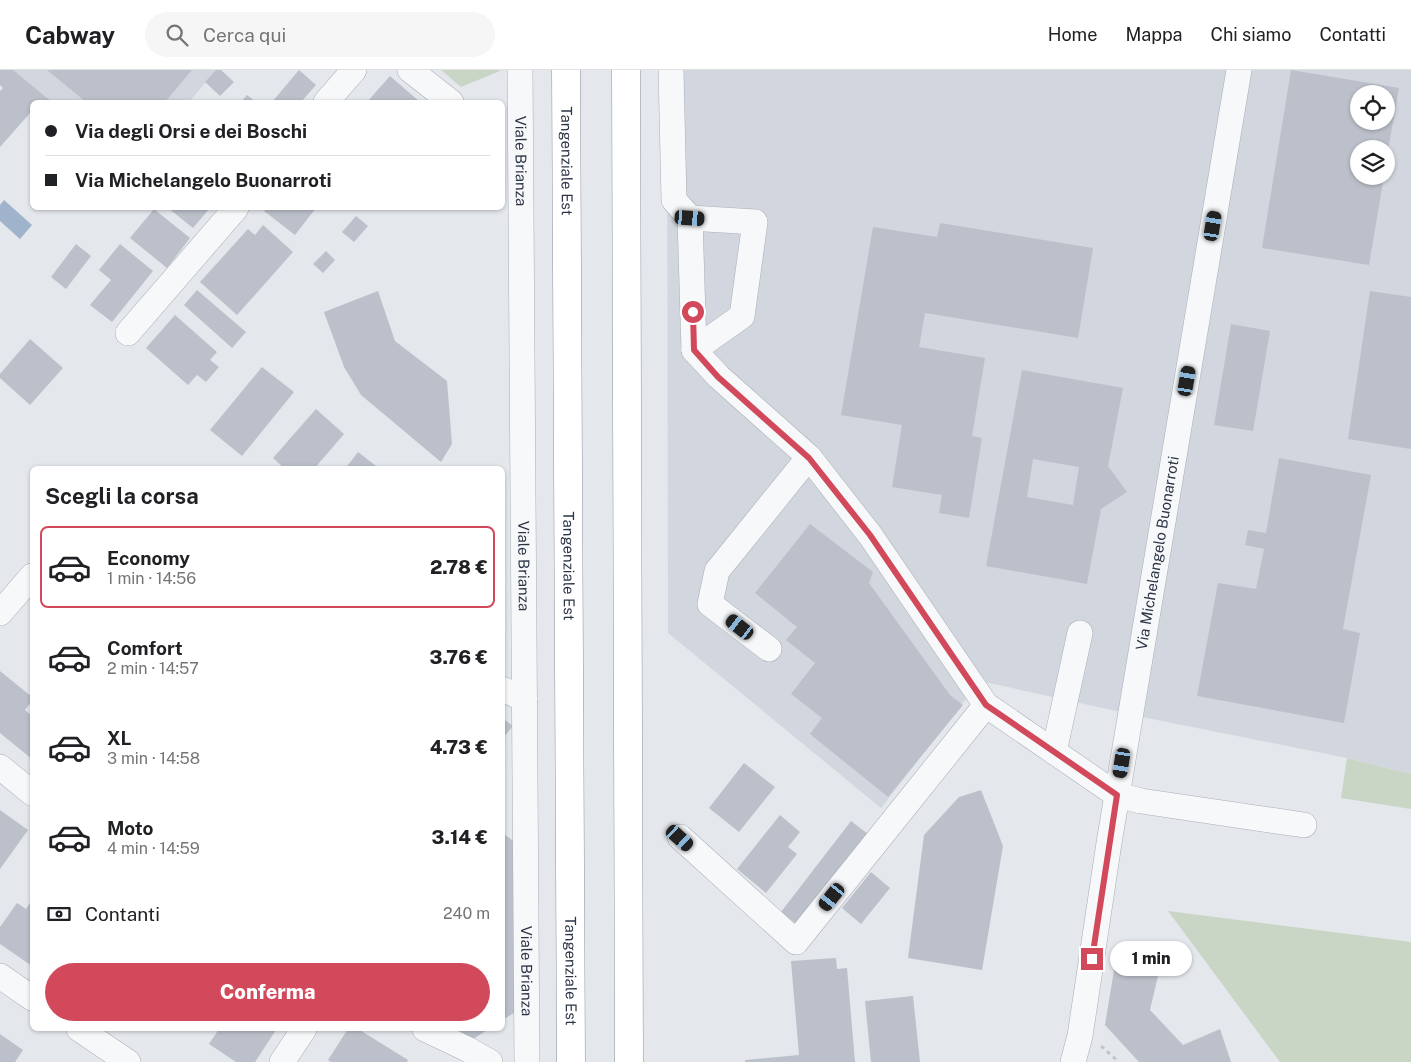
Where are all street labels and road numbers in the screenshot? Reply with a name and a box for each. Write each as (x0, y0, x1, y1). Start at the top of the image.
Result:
street label: Tangenziale Est (558, 106, 576, 216)
street label: Viale Brianza (512, 116, 530, 206)
street label: Via Michelangelo Buonarroti (1133, 455, 1182, 652)
street label: Tangenziale Est (560, 511, 578, 621)
street label: Viale Brianza (515, 521, 533, 611)
street label: Tangenziale Est (562, 916, 580, 1026)
street label: Viale Brianza (518, 926, 536, 1016)

